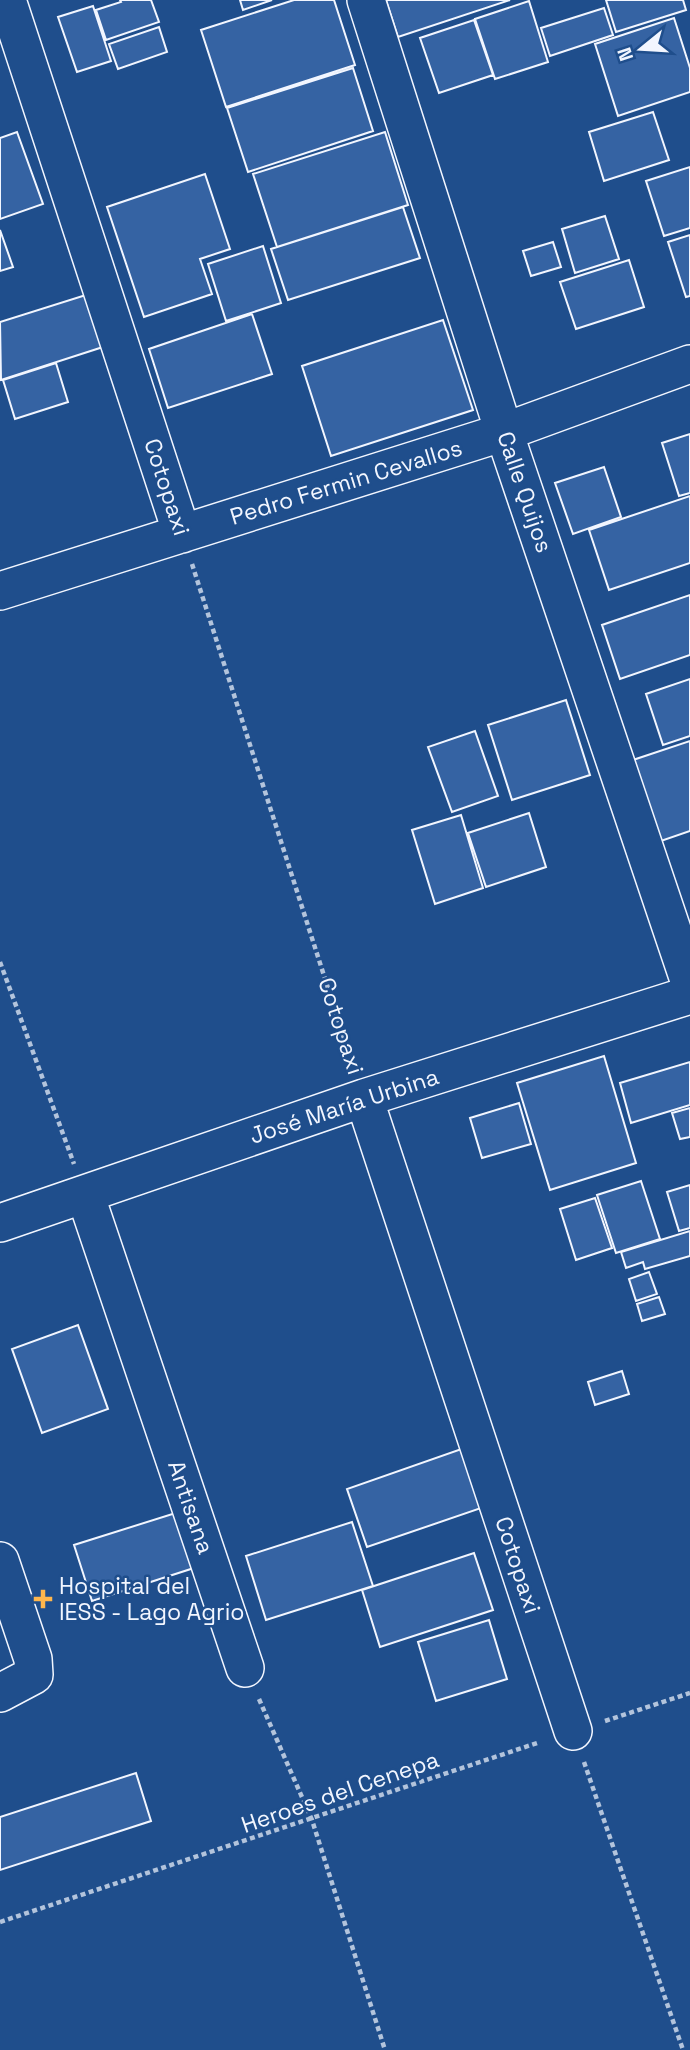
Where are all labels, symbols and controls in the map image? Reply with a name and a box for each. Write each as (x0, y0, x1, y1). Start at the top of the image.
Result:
north arrow (606, 14, 676, 84)
text: N (611, 44, 639, 64)
street label: Calle Quijos (490, 428, 560, 556)
street label: Pedro Fermin Cevallos (226, 432, 466, 532)
street label: Cotopaxi (137, 435, 197, 539)
street label: Cotopaxi (311, 974, 371, 1078)
street label: José María Urbina (246, 1061, 442, 1151)
street label: Antisana (161, 1456, 221, 1558)
street label: Cotopaxi (488, 1513, 548, 1617)
place label: Hospital del IESS - Lago Agrio (59, 1571, 245, 1627)
marker: Hospital del IESS - Lago Agrio (33, 1589, 53, 1609)
street label: Heroes del Cenepa (237, 1744, 443, 1840)

